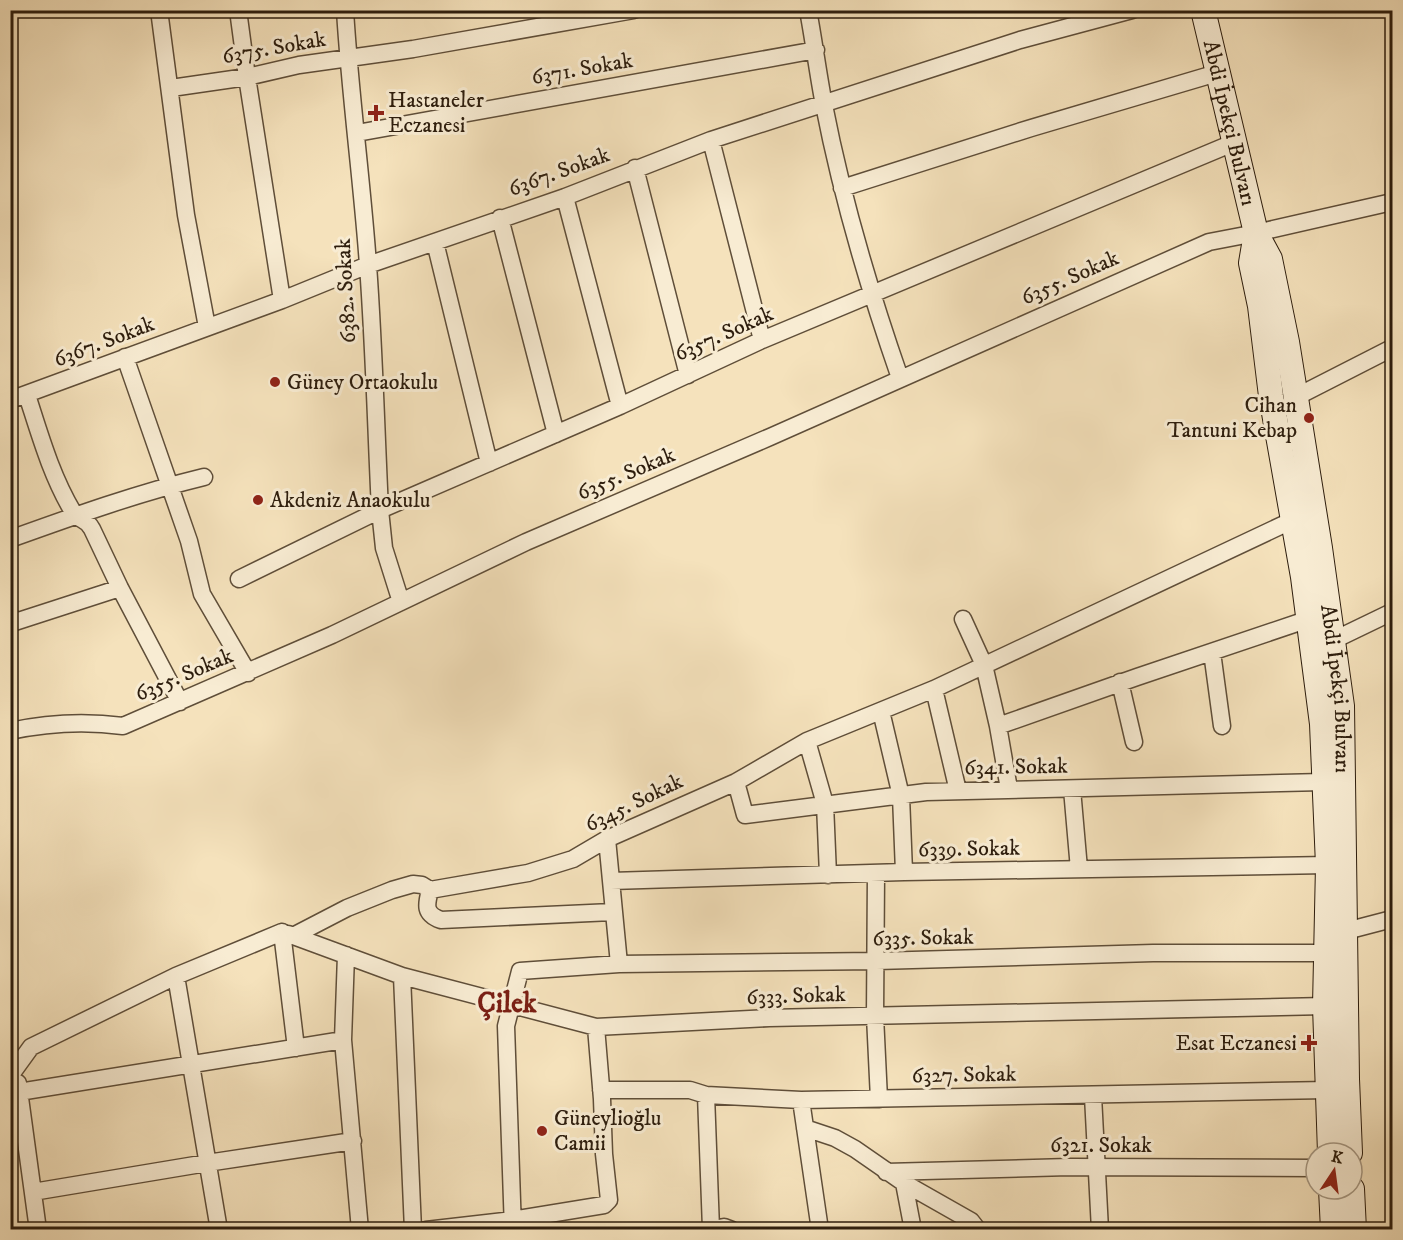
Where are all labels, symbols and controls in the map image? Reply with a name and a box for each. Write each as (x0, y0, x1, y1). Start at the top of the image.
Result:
street label: 6375. Sokak (220, 26, 328, 70)
street label: Abdi İpekçi Bulvarı (1197, 37, 1263, 208)
street label: 6371. Sokak (529, 47, 635, 91)
place label: Hastaneler Eczanesi (388, 87, 485, 139)
marker: Hastaneler Eczanesi (369, 106, 383, 120)
street label: 6367. Sokak (505, 141, 613, 203)
street label: 6382. Sokak (330, 238, 362, 344)
street label: 6355. Sokak (1017, 244, 1123, 312)
street label: 6357. Sokak (670, 300, 778, 368)
street label: 6367. Sokak (50, 310, 158, 374)
place label: Güney Ortaokulu (287, 369, 438, 396)
marker: Güney Ortaokulu (268, 375, 282, 389)
place label: Cihan Tantuni Kebap (1167, 392, 1297, 444)
marker: Cihan Tantuni Kebap (1302, 411, 1316, 425)
street label: 6355. Sokak (573, 441, 679, 507)
place label: Akdeniz Anaokulu (270, 487, 430, 514)
marker: Akdeniz Anaokulu (251, 493, 265, 507)
street label: Abdi İpekçi Bulvarı (1315, 603, 1356, 773)
street label: 6355. Sokak (131, 642, 237, 708)
street label: 6341. Sokak (964, 753, 1068, 781)
street label: 6345. Sokak (581, 768, 687, 838)
street label: 6339. Sokak (918, 835, 1020, 863)
street label: 6335. Sokak (872, 924, 974, 952)
street label: 6333. Sokak (746, 981, 846, 1011)
district label: Çilek (477, 986, 538, 1021)
place label: Esat Eczanesi (1175, 1030, 1297, 1057)
marker: Esat Eczanesi (1302, 1036, 1316, 1050)
street label: 6327. Sokak (911, 1061, 1017, 1089)
place label: Güneylioğlu Camii (554, 1105, 661, 1157)
marker: Güneylioğlu Camii (535, 1124, 549, 1138)
street label: 6321. Sokak (1050, 1132, 1152, 1159)
north arrow (1304, 1141, 1364, 1201)
text: K (1329, 1146, 1346, 1169)

